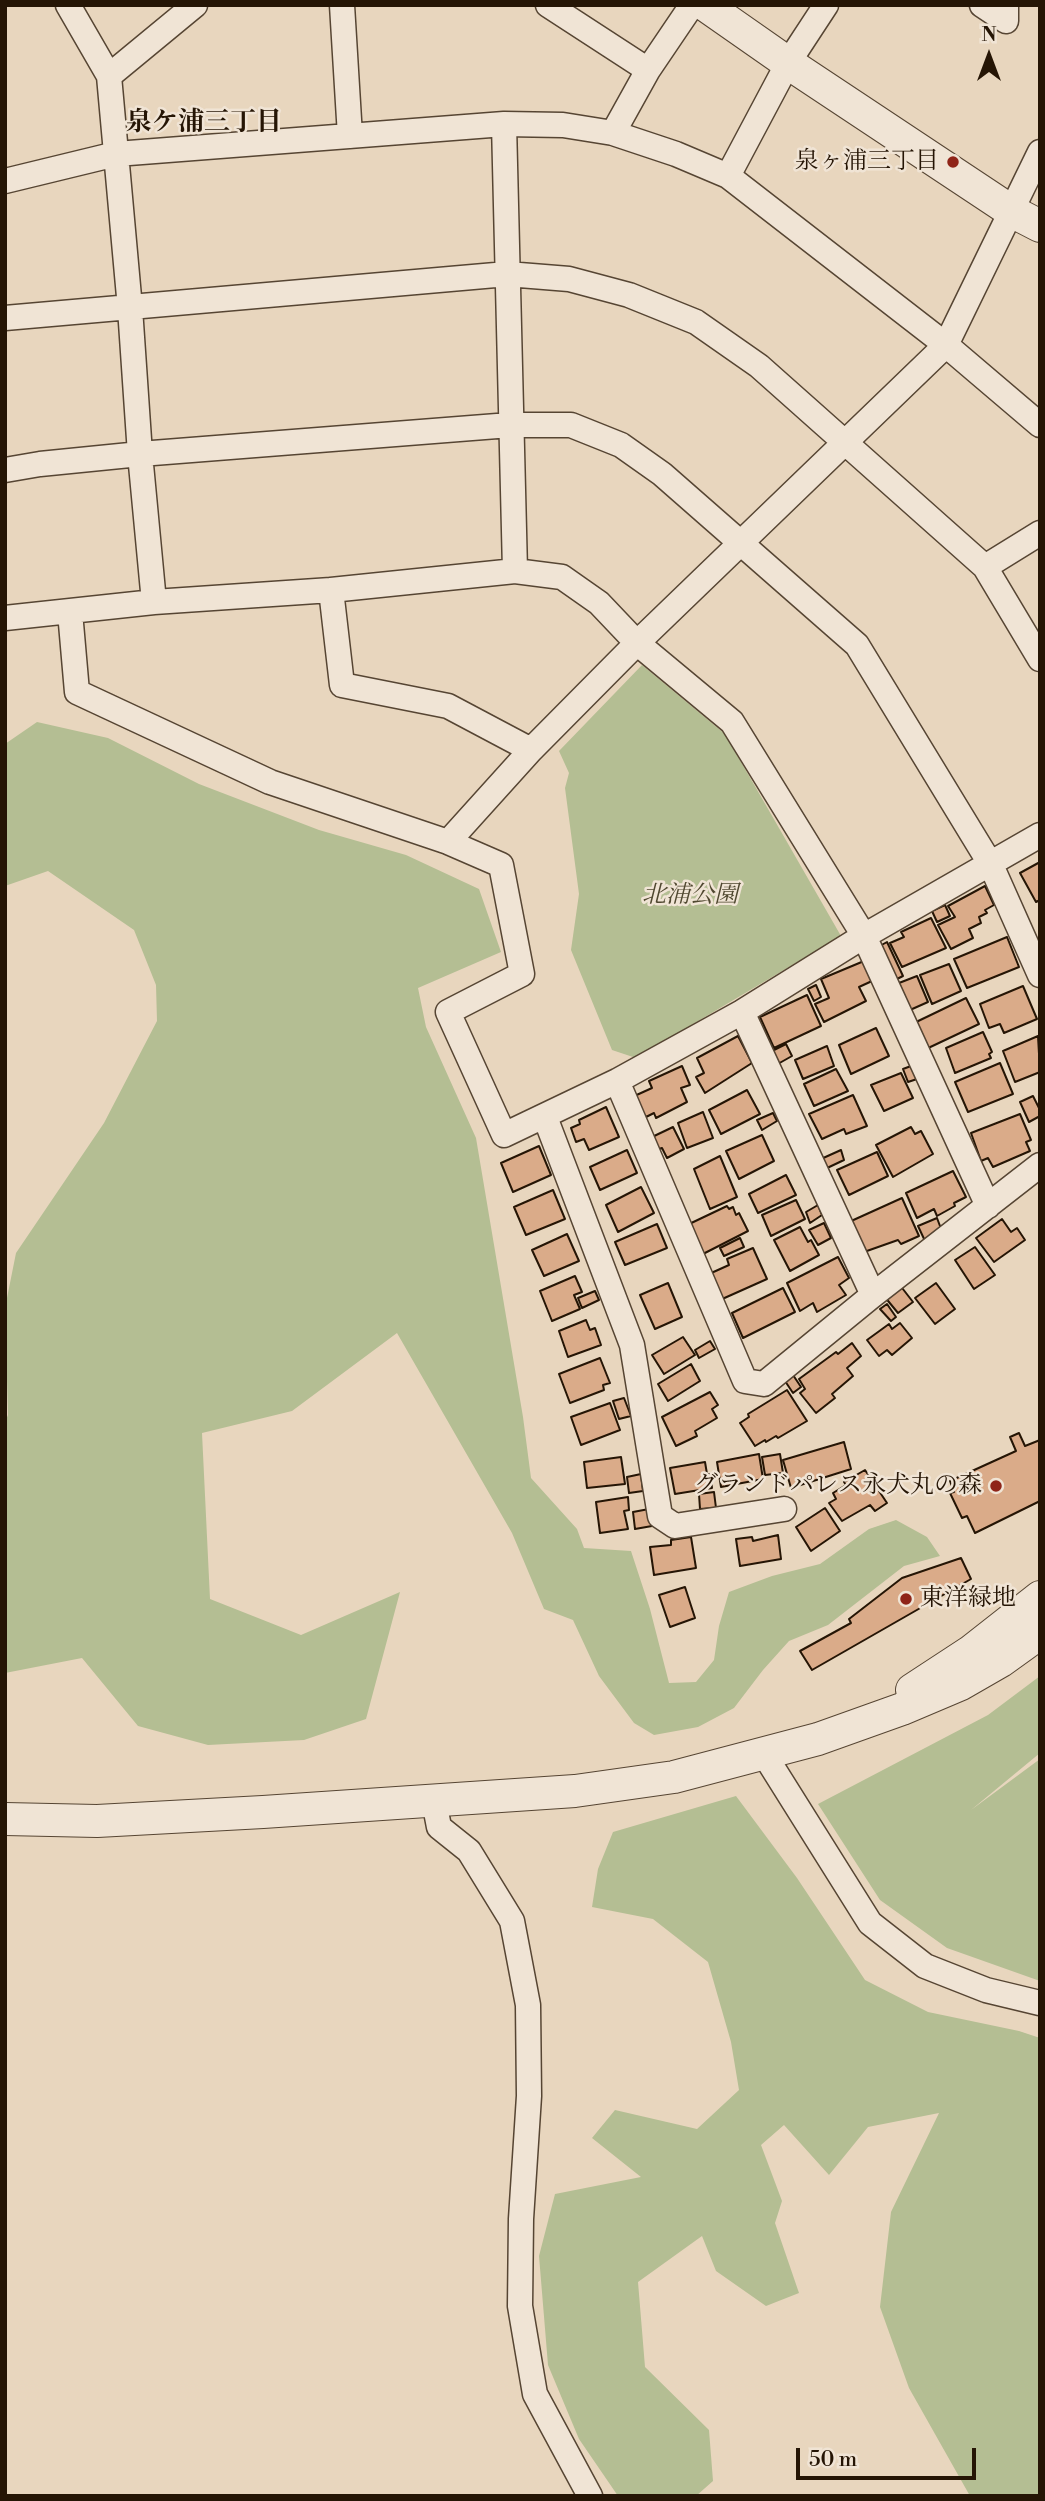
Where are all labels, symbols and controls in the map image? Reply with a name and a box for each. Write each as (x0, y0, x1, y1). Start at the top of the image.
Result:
north arrow (954, 21, 1024, 91)
text: N (981, 23, 997, 47)
district label: 泉ケ浦三丁目 (126, 108, 282, 140)
place label: 泉ヶ浦三丁目 (795, 148, 939, 176)
marker: 泉ヶ浦三丁目 (945, 154, 961, 170)
park label: 北浦公園 (642, 882, 738, 910)
place label: グランドパレス永犬丸の森 (694, 1472, 982, 1500)
marker: グランドパレス永犬丸の森 (988, 1478, 1004, 1494)
place label: 東洋緑地 (920, 1585, 1016, 1613)
marker: 東洋緑地 (898, 1591, 914, 1607)
scale bar (800, 2434, 980, 2478)
text: 50 m (809, 2447, 857, 2473)

